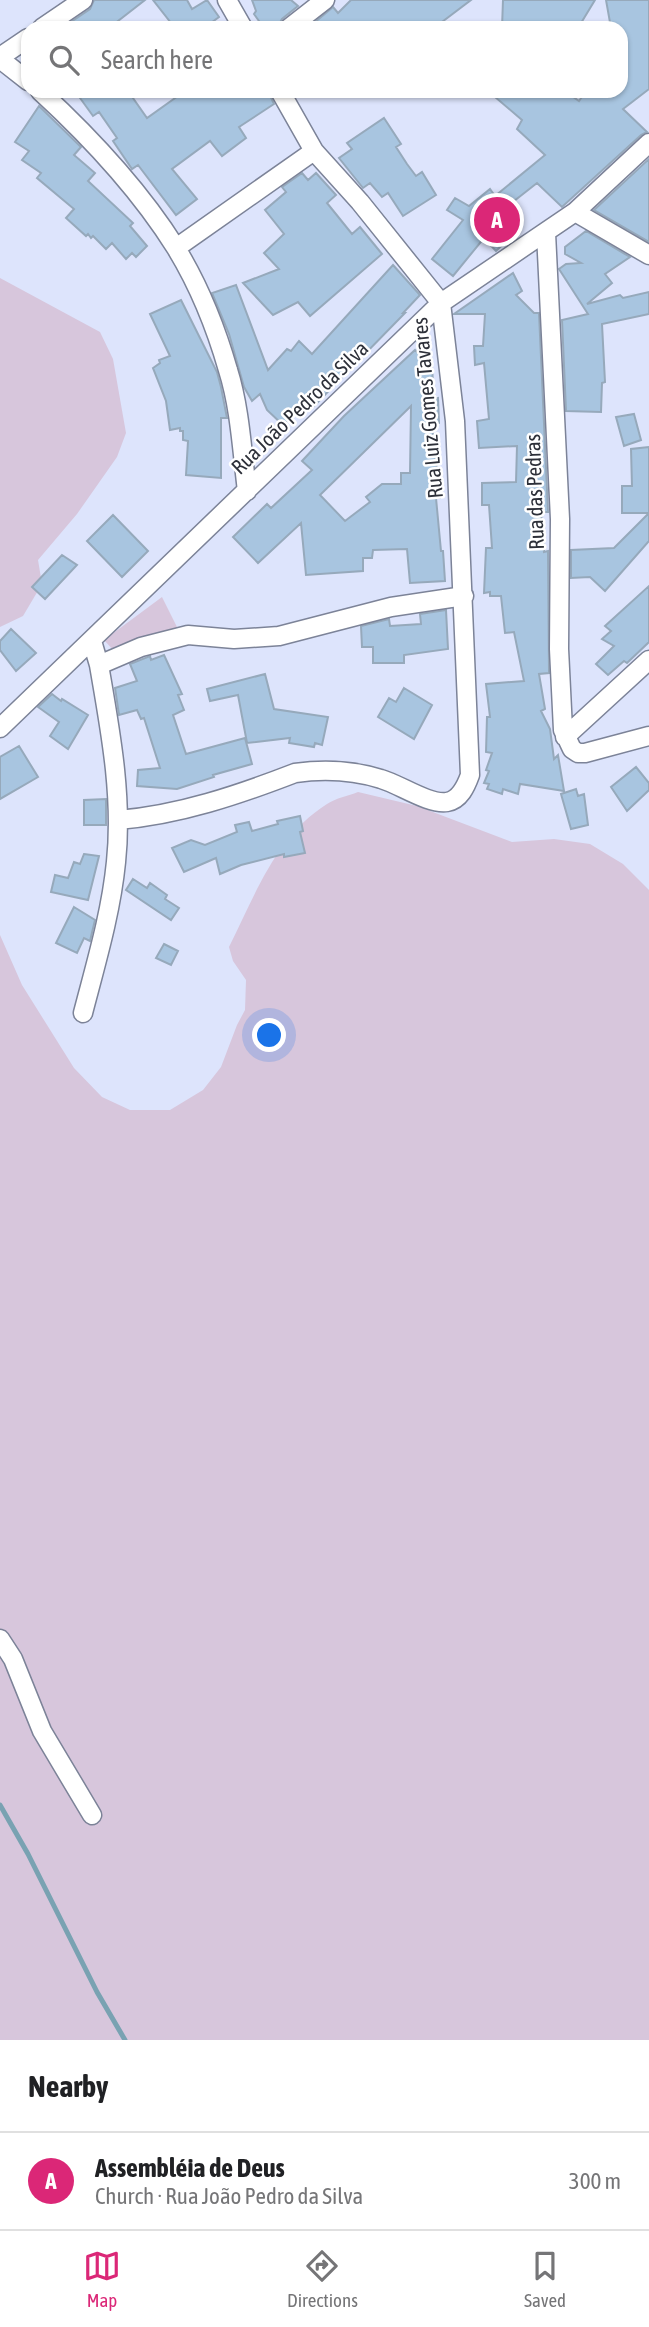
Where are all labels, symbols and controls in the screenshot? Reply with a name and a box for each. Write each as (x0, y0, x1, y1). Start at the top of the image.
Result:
search box (21, 21, 628, 98)
icon: search (45, 41, 83, 79)
text: Search here (101, 45, 213, 75)
pin: A (474, 194, 520, 246)
street label: Rua Luiz Gomes Tavares (407, 317, 447, 500)
street label: Rua João Pedro da Silva (226, 336, 373, 479)
street label: Rua das Pedras (520, 434, 548, 550)
your location (252, 1018, 286, 1052)
text: Nearby (28, 2069, 108, 2103)
text: Assembléia de Deus (95, 2153, 285, 2183)
text: A (45, 2168, 57, 2194)
text: 300 m (569, 2168, 621, 2194)
text: Church · Rua João Pedro da Silva (95, 2183, 363, 2209)
tab: Map (83, 2247, 121, 2311)
tab: Directions (287, 2247, 358, 2311)
tab: Saved (524, 2247, 566, 2311)

